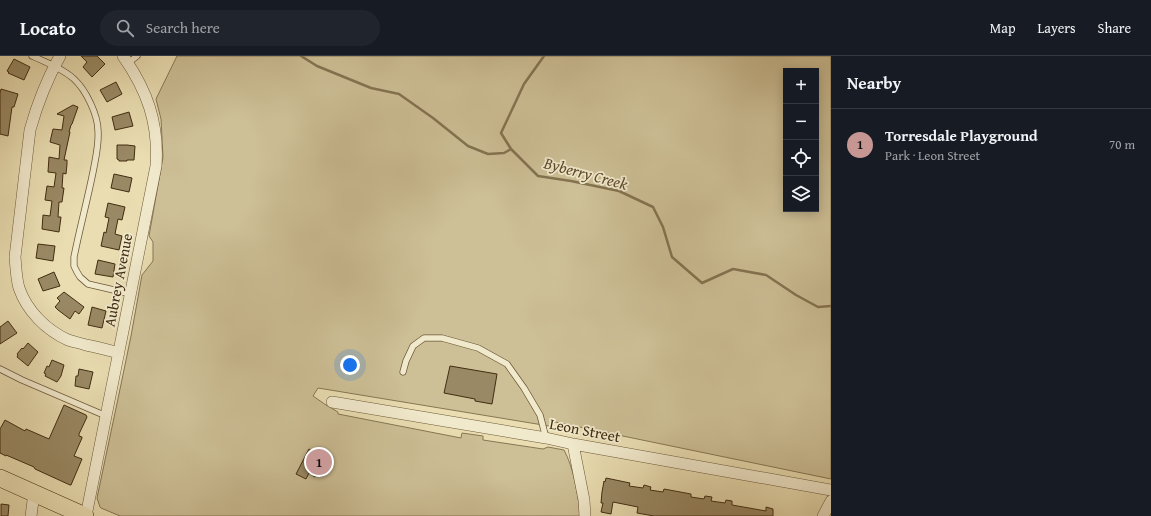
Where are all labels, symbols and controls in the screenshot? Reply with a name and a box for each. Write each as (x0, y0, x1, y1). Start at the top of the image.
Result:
search box (100, 10, 380, 46)
text: Locato (20, 14, 76, 42)
icon: search (114, 17, 136, 39)
text: Search here (146, 17, 220, 38)
text: Map (990, 18, 1016, 38)
text: Layers (1038, 18, 1076, 38)
text: Share (1098, 18, 1131, 38)
map controls (783, 68, 819, 212)
button: + (783, 68, 819, 104)
text: Nearby (847, 70, 901, 95)
button: − (783, 104, 819, 140)
text: Torresdale Playground (885, 125, 1038, 146)
text: 1 (857, 135, 863, 154)
text: 70 m (1109, 135, 1135, 154)
button: locate (783, 140, 819, 176)
text: Park · Leon Street (885, 146, 980, 165)
water label: Byberry Creek (541, 150, 631, 196)
button: layers (783, 176, 819, 212)
street label: Aubrey Avenue (99, 231, 137, 329)
your location (340, 355, 360, 375)
street label: Leon Street (548, 413, 623, 447)
pin: 1 (306, 447, 332, 477)

